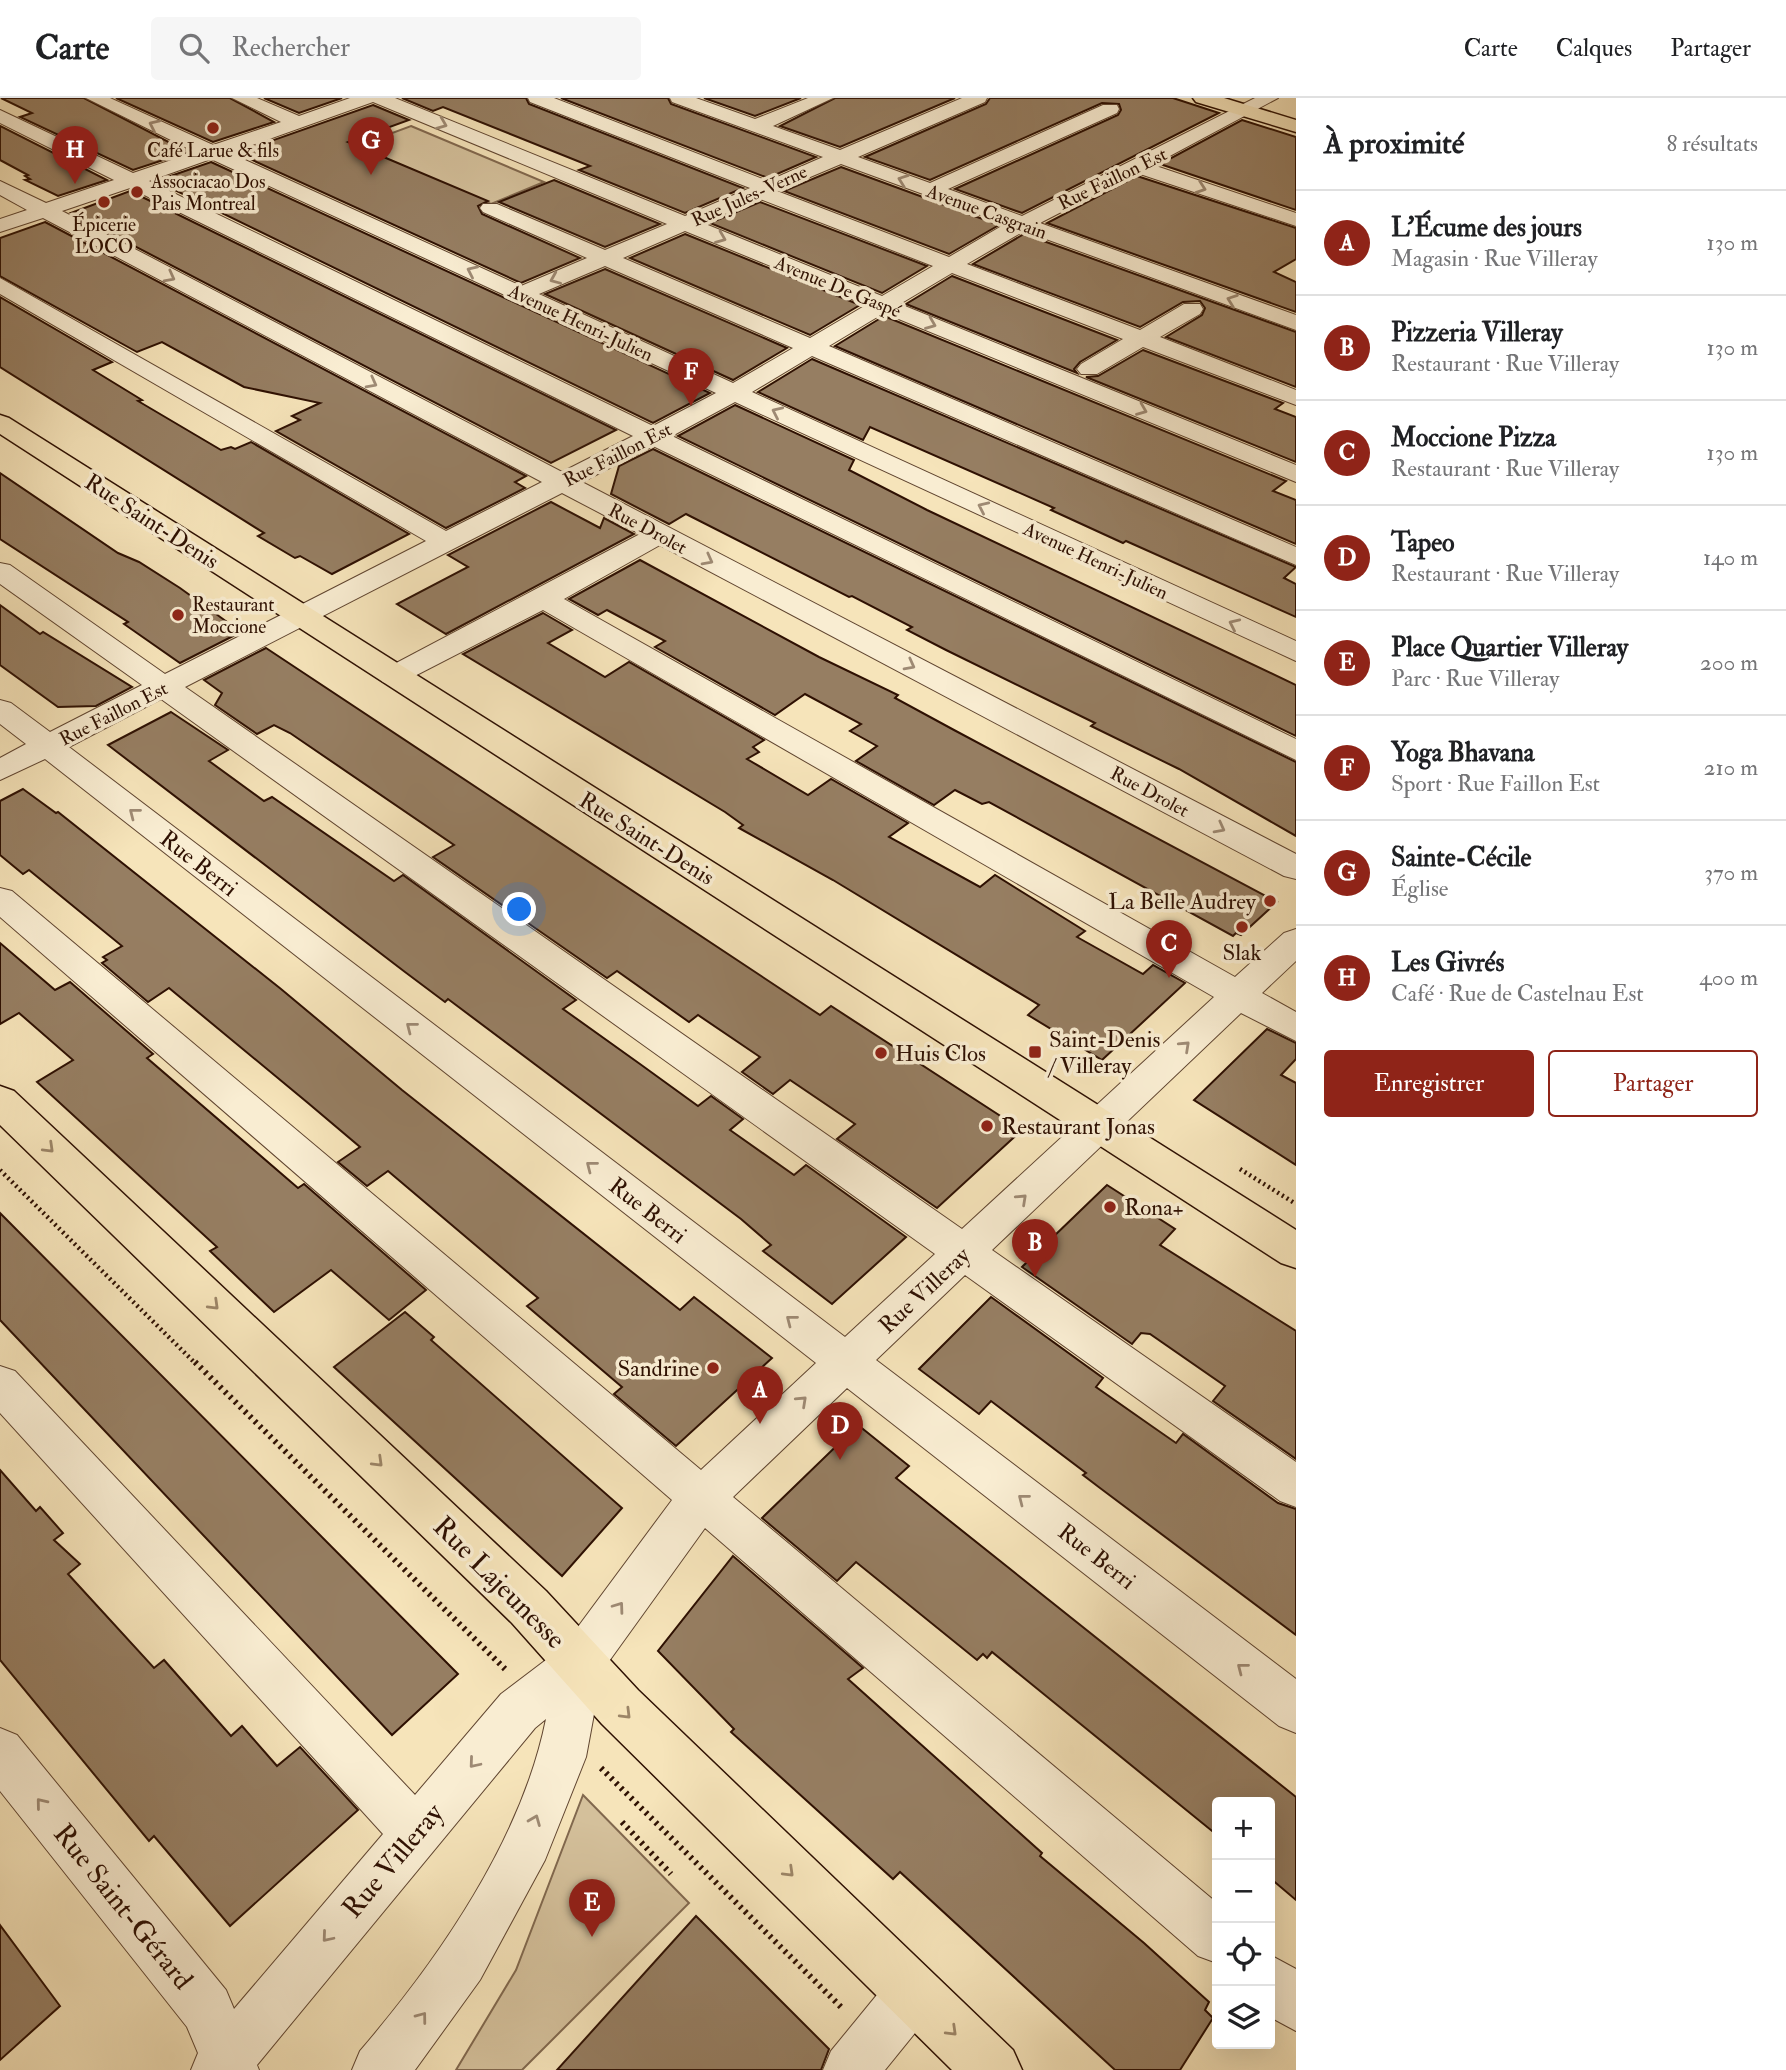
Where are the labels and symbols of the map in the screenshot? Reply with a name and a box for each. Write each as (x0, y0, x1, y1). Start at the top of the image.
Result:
one-way arrow (435, 116, 448, 130)
pin: G (348, 117, 394, 175)
one-way arrow (149, 120, 161, 134)
marker: Café Larue & fils (205, 120, 221, 136)
pin: H (52, 126, 98, 184)
place label: Café Larue & fils (147, 139, 279, 163)
street label: Rue Faillon Est (1054, 142, 1171, 216)
street label: Rue Jules-Verne (688, 160, 811, 232)
place label: Associacao Dos Pais Montreal (150, 170, 266, 216)
one-way arrow (898, 174, 910, 188)
street label: Avenue Casgrain (922, 179, 1050, 245)
one-way arrow (1194, 180, 1206, 194)
marker: Associacao Dos Pais Montreal (129, 184, 145, 200)
marker: Épicerie LOCO (96, 194, 112, 210)
place label: Épicerie LOCO (72, 211, 136, 259)
one-way arrow (714, 230, 726, 244)
street label: Avenue De Gaspé (770, 250, 904, 324)
one-way arrow (467, 266, 479, 280)
one-way arrow (163, 269, 176, 282)
one-way arrow (550, 271, 562, 285)
street label: Avenue Henri-Julien (503, 278, 657, 367)
one-way arrow (1226, 294, 1238, 308)
one-way arrow (925, 316, 937, 330)
pin: F (668, 348, 714, 406)
one-way arrow (365, 374, 377, 388)
one-way arrow (1135, 402, 1147, 416)
one-way arrow (772, 406, 784, 420)
street label: Rue Faillon Est (559, 417, 676, 492)
street label: Rue Saint-Denis (79, 467, 224, 576)
street label: Rue Drolet (604, 498, 691, 560)
one-way arrow (978, 502, 990, 516)
street label: Avenue Henri-Julien (1018, 516, 1172, 605)
one-way arrow (701, 551, 714, 565)
place label: Restaurant Moccione (192, 593, 274, 639)
marker: Restaurant Moccione (170, 607, 186, 623)
one-way arrow (1229, 618, 1241, 632)
one-way arrow (903, 657, 915, 671)
street label: Rue Faillon Est (55, 676, 172, 751)
street label: Rue Drolet (1106, 761, 1193, 823)
street label: Rue Saint-Denis (574, 785, 720, 892)
one-way arrow (130, 809, 142, 822)
one-way arrow (1213, 820, 1225, 833)
street label: Rue Berri (154, 824, 243, 903)
place label: La Belle Audrey (1108, 887, 1257, 916)
your location (502, 892, 536, 926)
marker: La Belle Audrey (1262, 893, 1278, 909)
marker: Slak (1234, 919, 1250, 935)
pin: C (1146, 920, 1192, 978)
place label: Slak (1222, 938, 1262, 967)
one-way arrow (407, 1023, 419, 1036)
place label: Saint-Denis / Villeray (1047, 1025, 1161, 1080)
place label: Huis Clos (895, 1039, 986, 1068)
one-way arrow (1177, 1041, 1190, 1054)
marker: Saint-Denis / Villeray (1027, 1044, 1043, 1060)
marker: Huis Clos (873, 1045, 889, 1061)
place label: Restaurant Jonas (1001, 1112, 1155, 1141)
marker: Restaurant Jonas (979, 1118, 995, 1134)
one-way arrow (41, 1140, 54, 1153)
one-way arrow (587, 1162, 599, 1175)
street label: Rue Berri (603, 1171, 692, 1250)
place label: Rona+ (1124, 1193, 1184, 1222)
one-way arrow (1014, 1195, 1027, 1208)
marker: Rona+ (1102, 1199, 1118, 1215)
pin: B (1012, 1219, 1058, 1277)
street label: Rue Villeray (873, 1240, 977, 1340)
one-way arrow (206, 1297, 219, 1310)
one-way arrow (786, 1316, 799, 1328)
place label: Sandrine (617, 1354, 699, 1383)
marker: Sandrine (705, 1360, 721, 1376)
pin: A (737, 1366, 783, 1424)
one-way arrow (794, 1397, 807, 1410)
pin: D (817, 1402, 863, 1460)
one-way arrow (370, 1454, 383, 1467)
one-way arrow (1018, 1494, 1031, 1507)
street label: Rue Lajeunesse (425, 1509, 573, 1657)
street label: Rue Berri (1052, 1517, 1141, 1596)
one-way arrow (611, 1602, 623, 1615)
one-way arrow (1237, 1663, 1250, 1676)
one-way arrow (618, 1705, 631, 1718)
one-way arrow (470, 1755, 482, 1768)
street label: Rue Villeray (335, 1796, 452, 1925)
one-way arrow (37, 1799, 49, 1812)
one-way arrow (526, 1815, 540, 1827)
street label: Rue Saint-Gérard (45, 1817, 200, 1997)
one-way arrow (781, 1864, 794, 1877)
pin: E (569, 1879, 615, 1937)
one-way arrow (323, 1929, 335, 1942)
one-way arrow (413, 2012, 426, 2025)
one-way arrow (944, 2022, 957, 2035)

